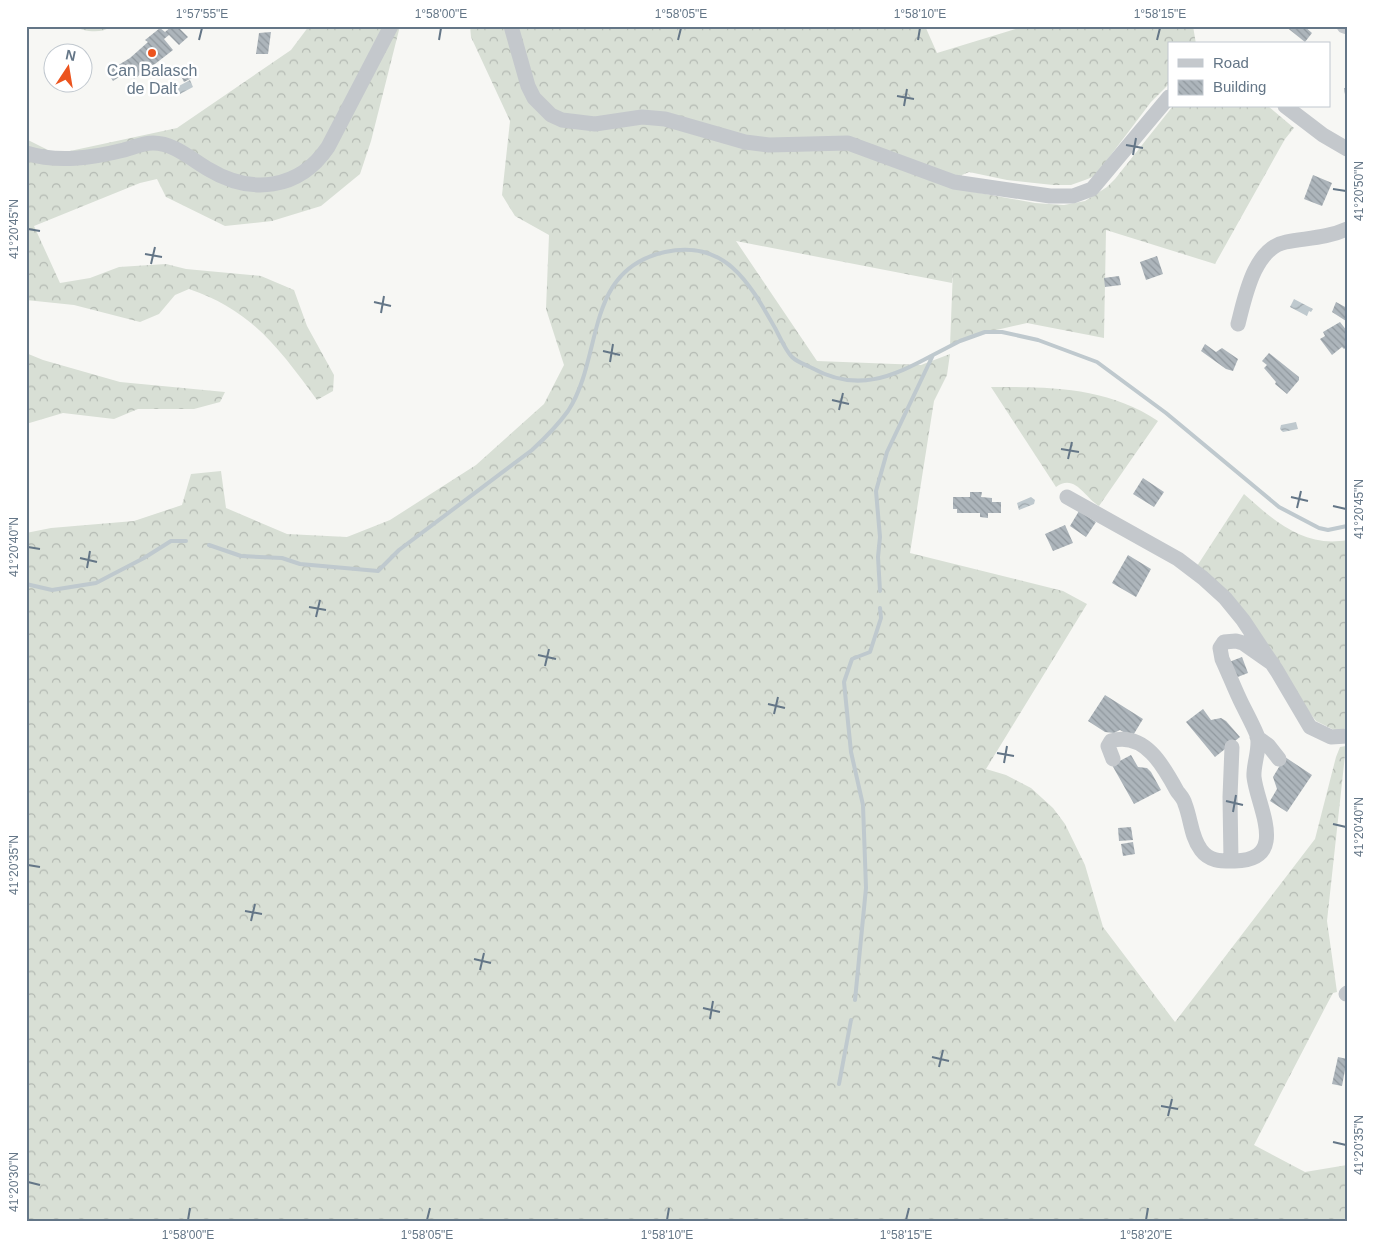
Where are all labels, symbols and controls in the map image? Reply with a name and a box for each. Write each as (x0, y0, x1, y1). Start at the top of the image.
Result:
text: 1°57'55"E (176, 7, 228, 21)
text: 1°58'00"E (415, 7, 467, 21)
text: 1°58'05"E (655, 7, 707, 21)
text: 1°58'10"E (894, 7, 946, 21)
text: 1°58'15"E (1134, 7, 1186, 21)
north arrow (42, 42, 92, 92)
legend (1168, 42, 1330, 108)
text: N (64, 46, 77, 64)
marker: Can Balasch de Dalt (146, 47, 158, 59)
text: Road (1213, 54, 1249, 71)
place label: Can Balasch de Dalt (107, 62, 197, 97)
text: Building (1213, 78, 1266, 95)
text: 41°20'50"N (1352, 161, 1366, 221)
text: 41°20'45"N (7, 199, 21, 259)
text: 41°20'45"N (1352, 479, 1366, 539)
text: 41°20'40"N (7, 517, 21, 577)
text: 41°20'40"N (1352, 797, 1366, 857)
text: 41°20'35"N (7, 835, 21, 895)
text: 41°20'35"N (1352, 1115, 1366, 1175)
text: 41°20'30"N (7, 1152, 21, 1212)
text: 1°58'00"E (162, 1228, 214, 1242)
text: 1°58'05"E (401, 1228, 453, 1242)
text: 1°58'10"E (641, 1228, 693, 1242)
text: 1°58'15"E (880, 1228, 932, 1242)
text: 1°58'20"E (1120, 1228, 1172, 1242)

